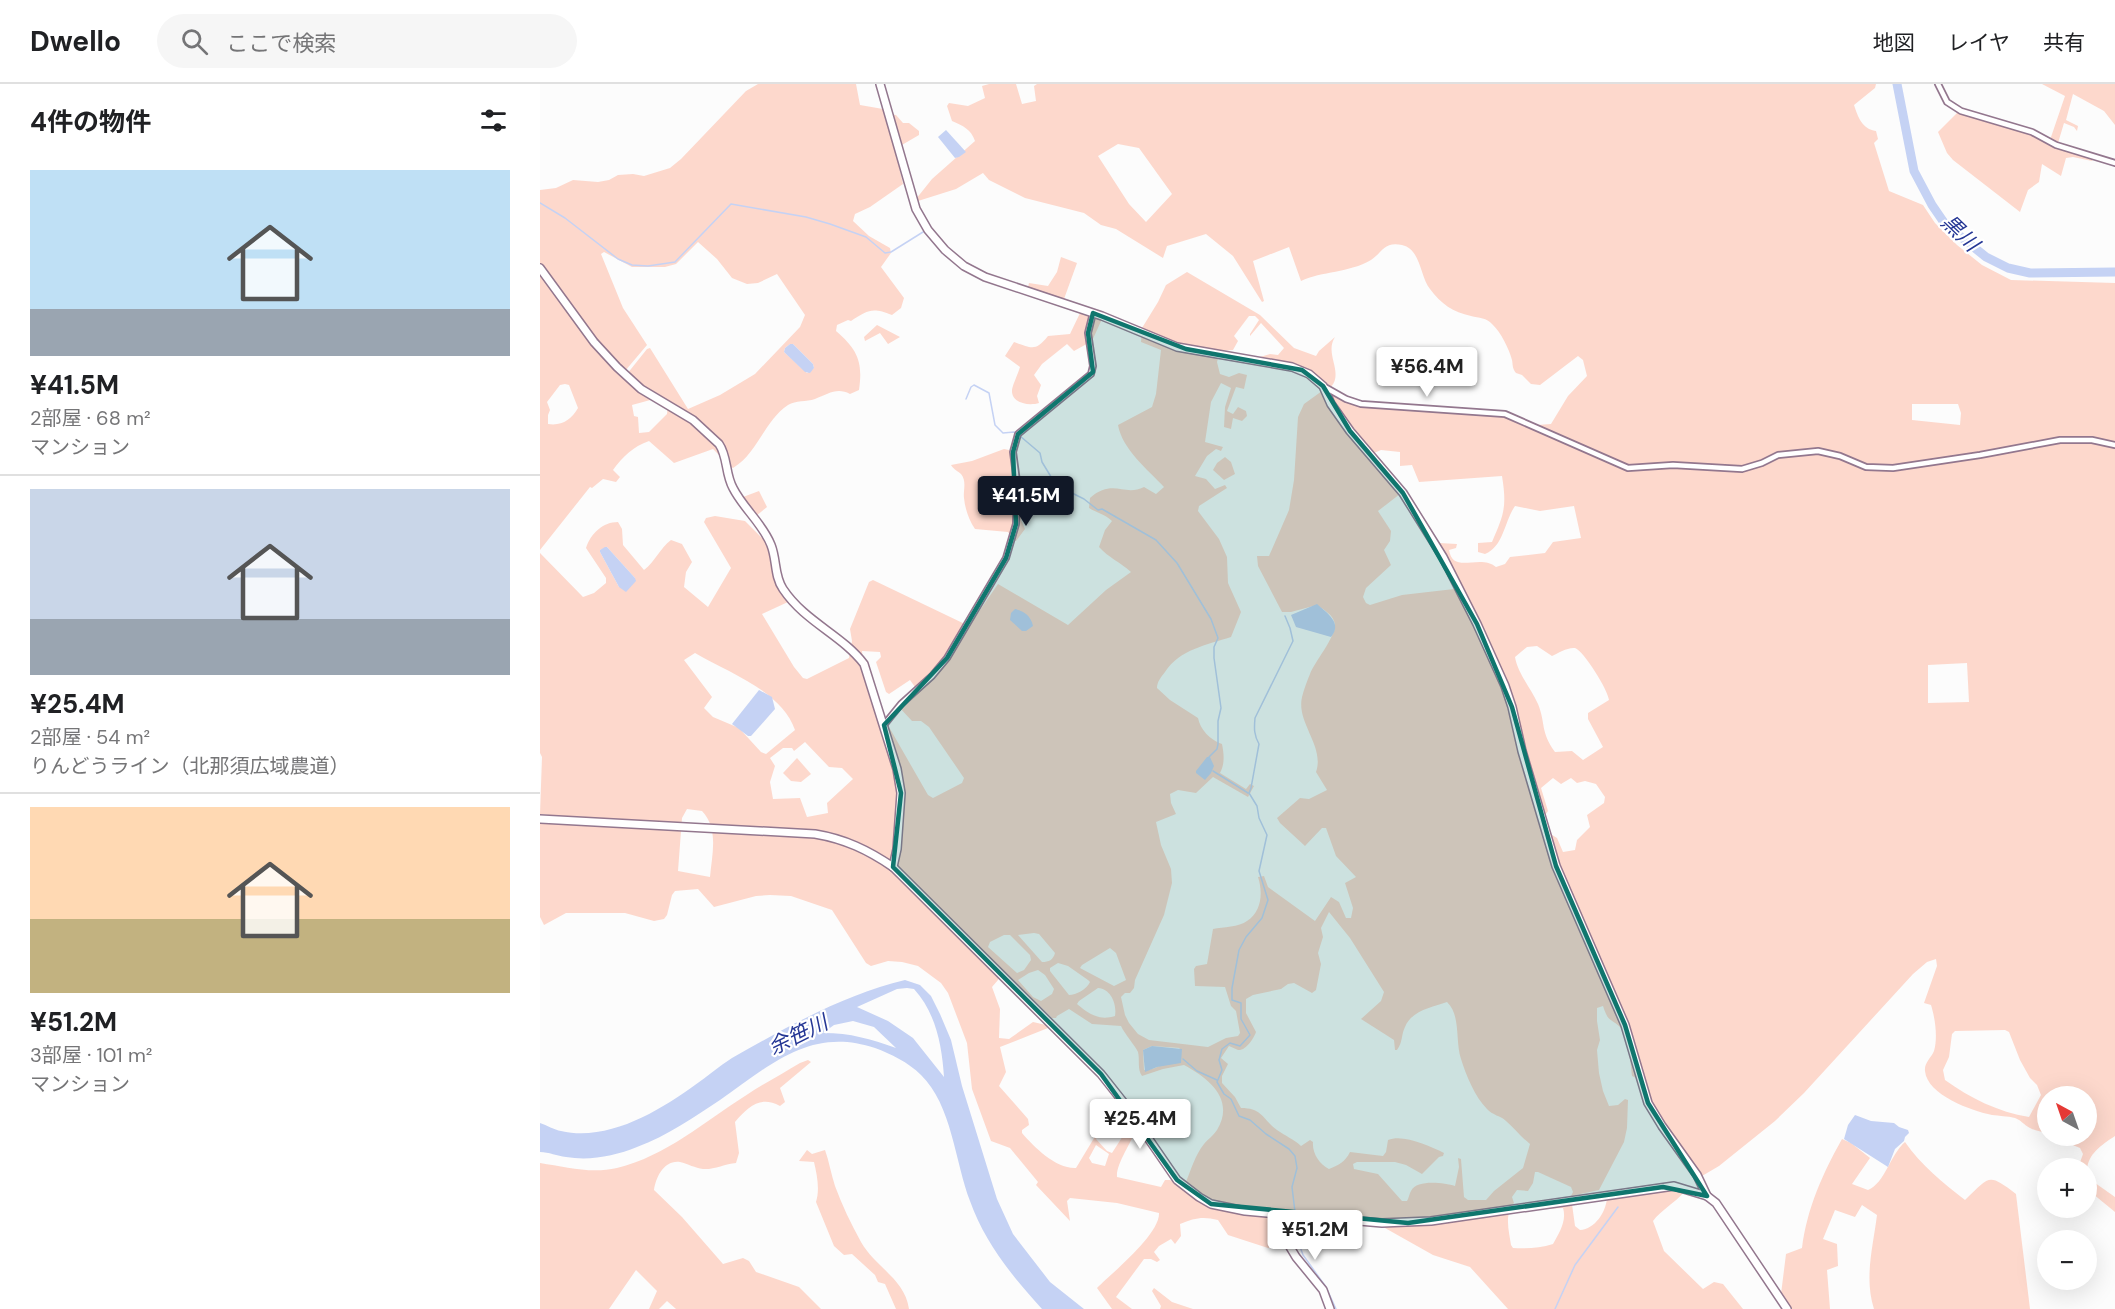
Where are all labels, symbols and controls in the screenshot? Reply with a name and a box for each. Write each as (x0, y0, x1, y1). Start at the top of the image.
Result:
search box (157, 14, 577, 68)
text: Dwello (30, 23, 121, 60)
icon: search (178, 25, 211, 58)
text: ここで検索 (226, 29, 336, 58)
text: 地図 (1873, 29, 1915, 57)
text: レイヤ (1948, 29, 2010, 57)
text: 共有 (2043, 29, 2085, 57)
icon: filters (477, 104, 510, 137)
text: 4件の物件 (30, 105, 151, 139)
water label: 黒川 (1935, 208, 1986, 259)
icon: home (216, 209, 324, 317)
pin: ¥56.4M (1378, 347, 1476, 398)
text: ¥56.4M (1390, 353, 1464, 379)
text: ¥41.5M (30, 368, 119, 402)
text: 2部屋 · 68 m² (30, 405, 151, 431)
text: マンション (30, 434, 130, 460)
pin: ¥41.5M (977, 476, 1075, 527)
text: ¥41.5M (992, 482, 1060, 508)
icon: home (216, 528, 324, 636)
text: ¥25.4M (30, 687, 125, 721)
text: 2部屋 · 54 m² (30, 724, 150, 750)
text: りんどうライン（北那須広域農道） (30, 753, 349, 779)
icon: home (216, 846, 324, 954)
text: ¥51.2M (30, 1005, 117, 1039)
water label: 余笹川 (764, 1008, 834, 1061)
text: 3部屋 · 101 m² (30, 1042, 152, 1068)
text: マンション (30, 1071, 130, 1097)
north arrow (2037, 1086, 2097, 1146)
map controls (2037, 1086, 2097, 1290)
pin: ¥25.4M (1091, 1099, 1189, 1150)
text: ¥25.4M (1104, 1105, 1176, 1131)
button: + (2037, 1158, 2097, 1218)
pin: ¥51.2M (1266, 1210, 1364, 1261)
text: ¥51.2M (1281, 1216, 1349, 1242)
button: − (2037, 1230, 2097, 1290)

